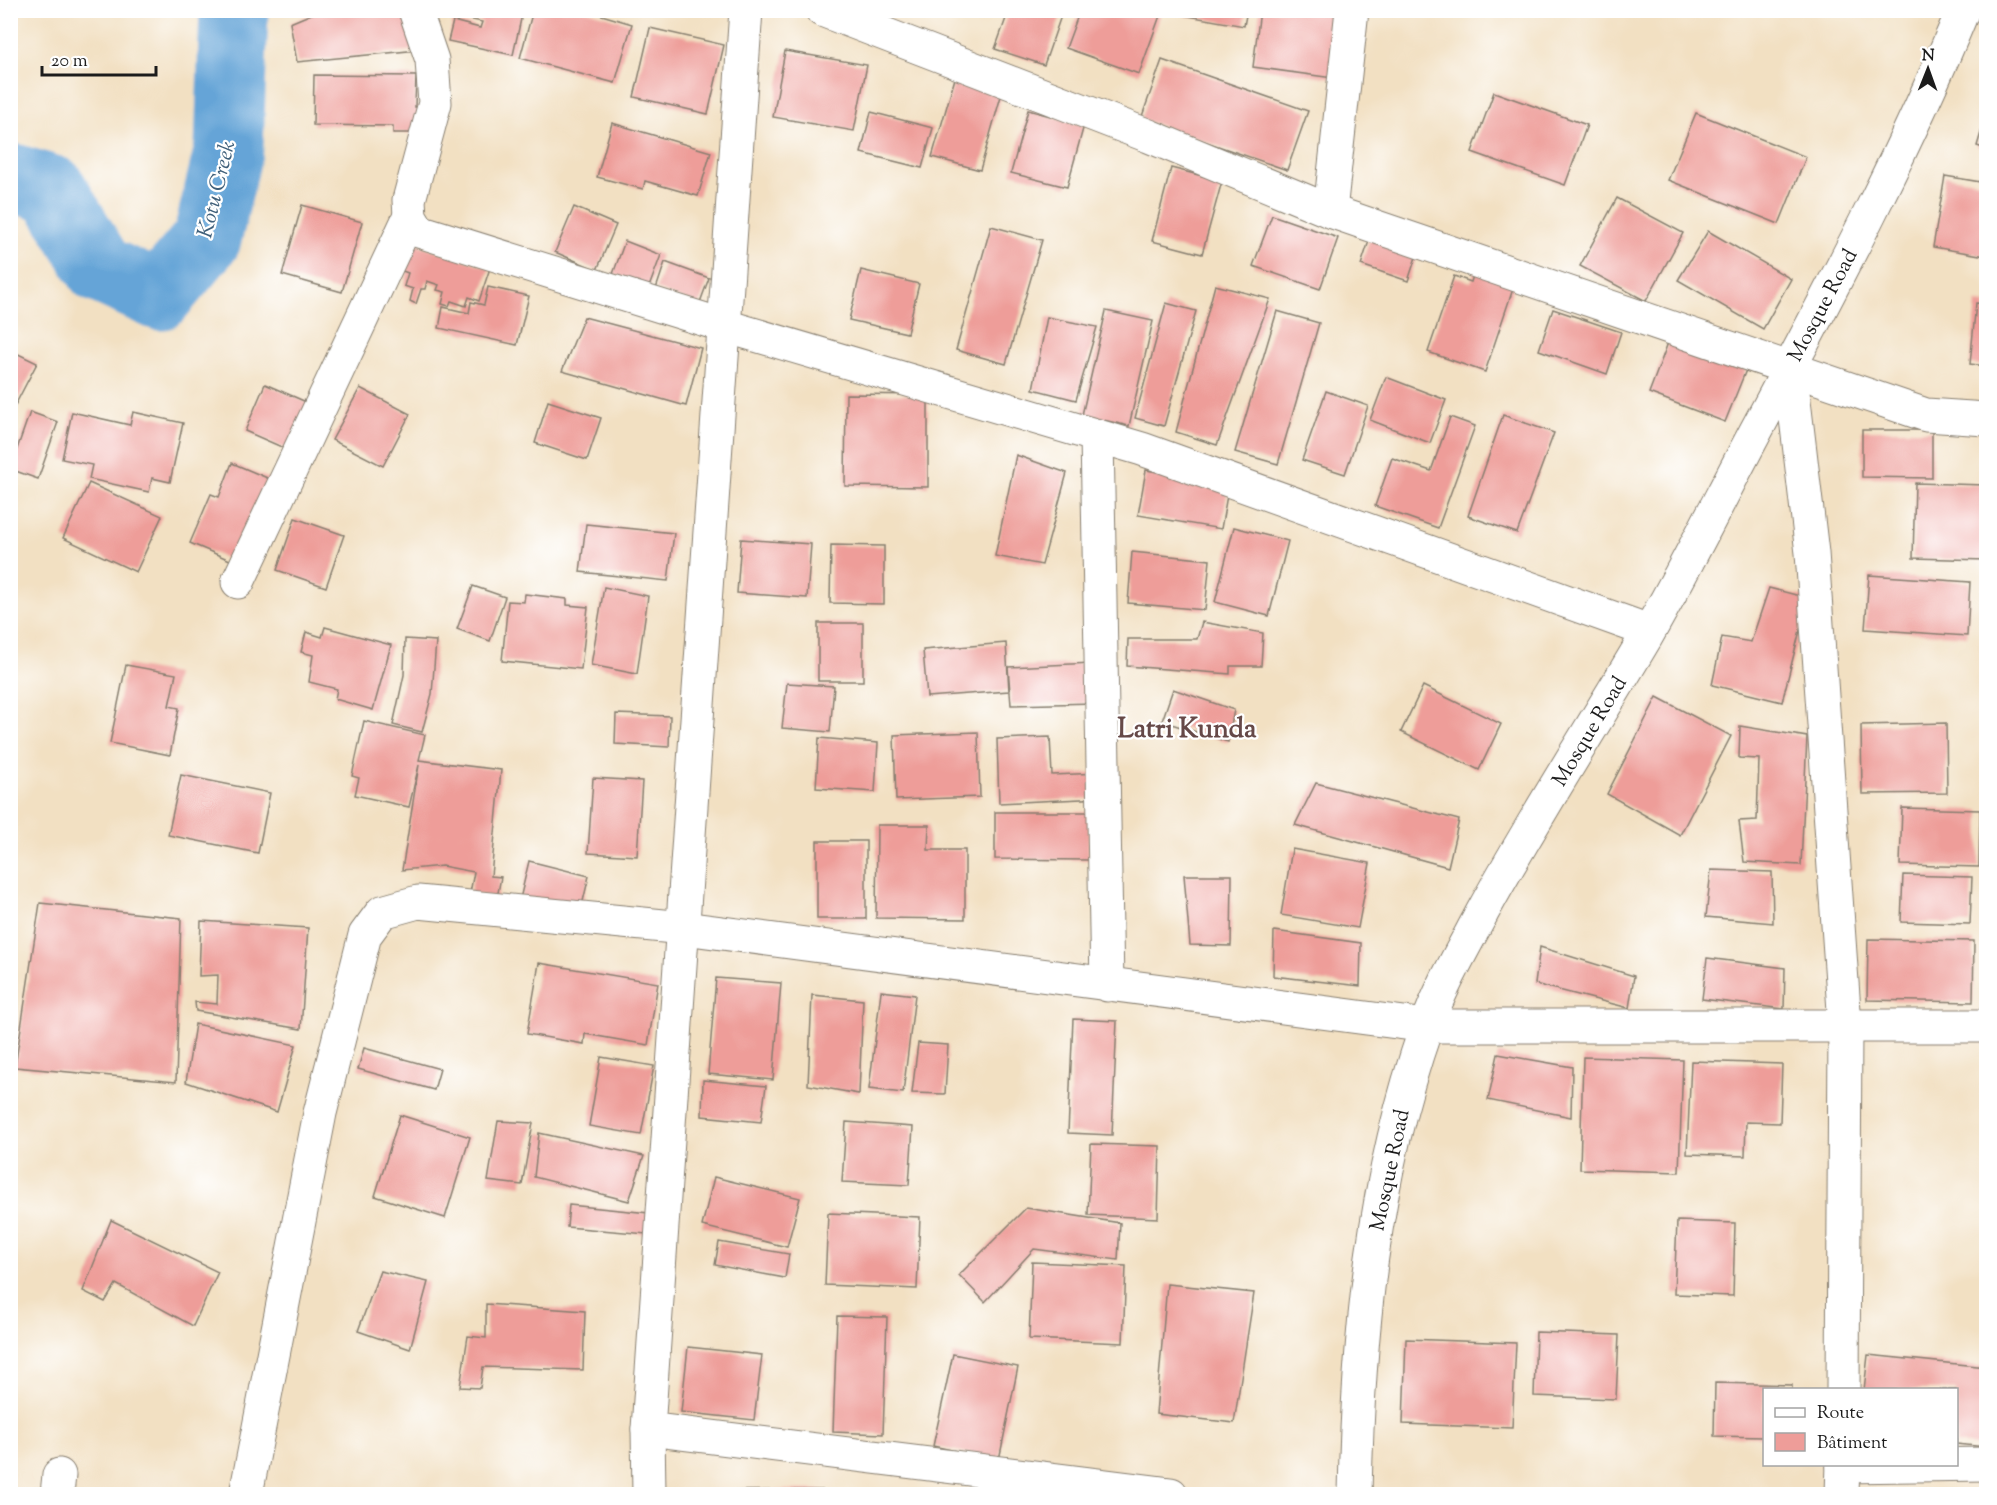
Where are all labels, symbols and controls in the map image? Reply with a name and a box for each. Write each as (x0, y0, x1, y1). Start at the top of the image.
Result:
scale bar (42, 39, 156, 77)
north arrow (1898, 39, 1958, 99)
text: N (1922, 45, 1935, 68)
text: 20 m (51, 49, 88, 75)
water label: Kotu Creek (190, 138, 245, 242)
street label: Mosque Road (1781, 244, 1866, 368)
street label: Mosque Road (1546, 671, 1636, 793)
district label: Latri Kunda (1118, 711, 1257, 750)
street label: Mosque Road (1363, 1107, 1419, 1234)
legend (1763, 1388, 1958, 1466)
text: Route (1817, 1401, 1864, 1427)
text: Bâtiment (1817, 1431, 1887, 1457)

